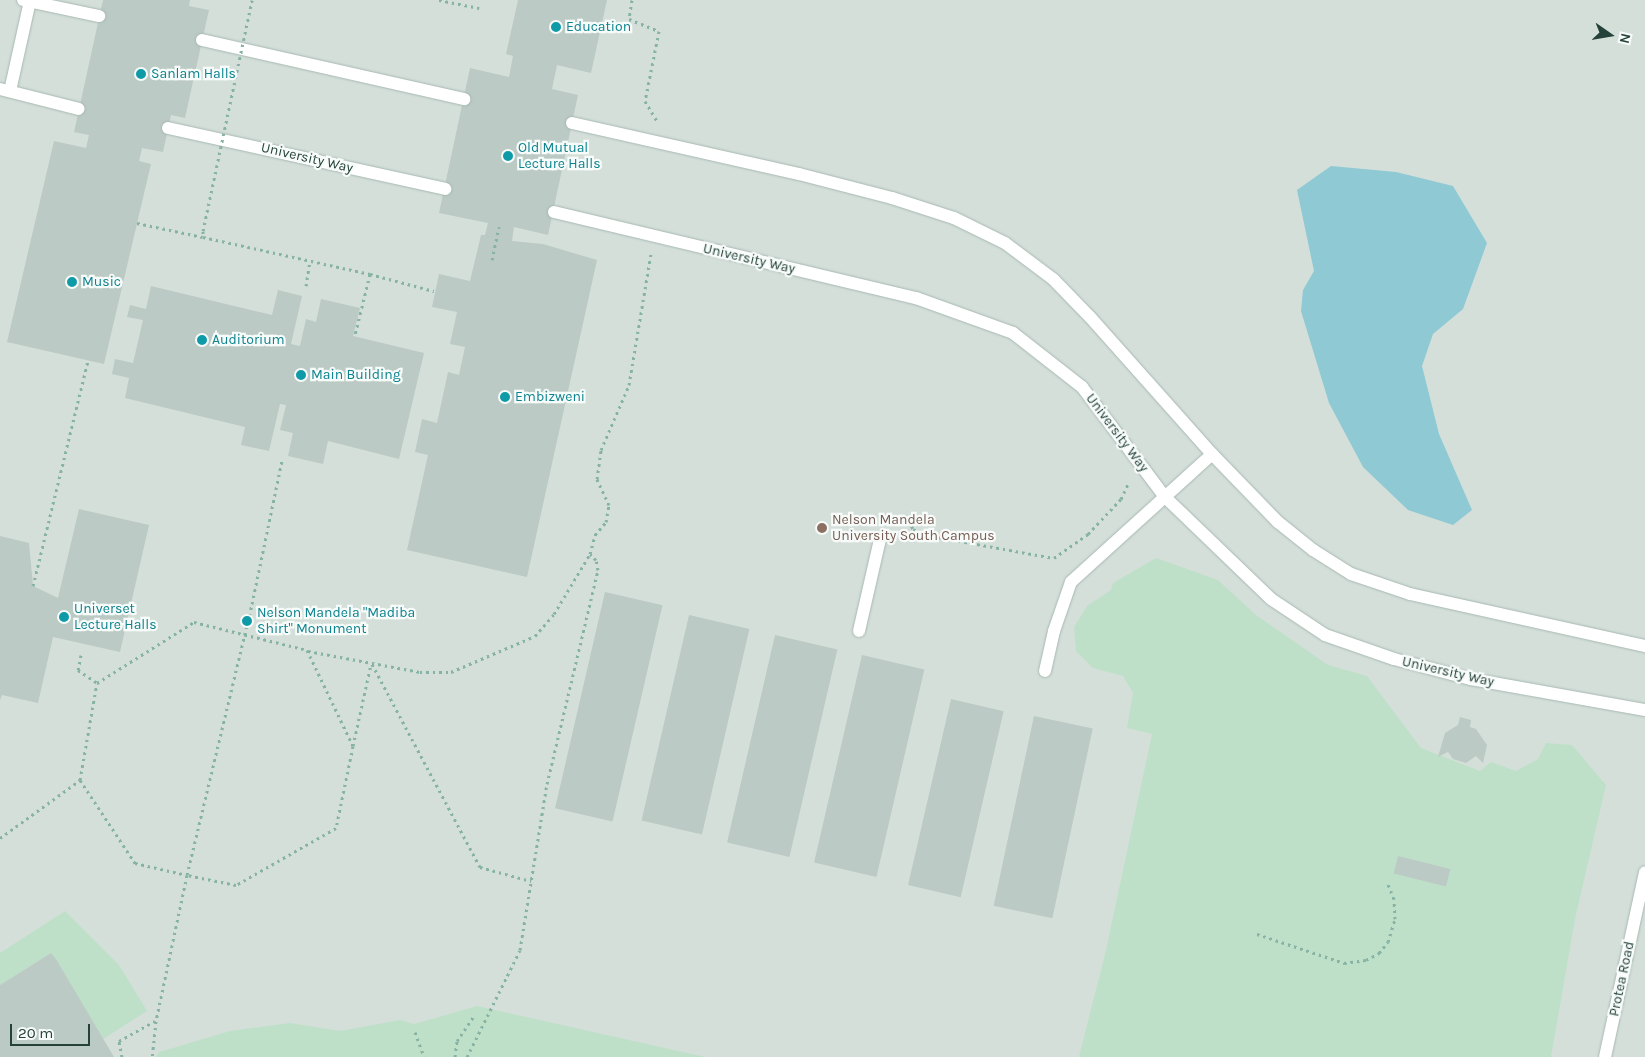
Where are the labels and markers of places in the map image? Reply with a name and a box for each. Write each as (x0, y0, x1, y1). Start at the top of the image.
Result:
place label: Education (566, 19, 631, 35)
marker: Education (550, 21, 562, 33)
place label: Sanlam Halls (151, 66, 236, 82)
marker: Sanlam Halls (135, 68, 147, 80)
place label: Old Mutual Lecture Halls (518, 140, 601, 172)
marker: Old Mutual Lecture Halls (502, 150, 514, 162)
place label: Music (82, 274, 121, 290)
marker: Music (66, 276, 78, 288)
place label: Auditorium (212, 332, 285, 348)
marker: Auditorium (196, 334, 208, 346)
place label: Main Building (311, 367, 401, 383)
marker: Main Building (295, 369, 307, 381)
place label: Embizweni (515, 389, 585, 405)
marker: Embizweni (499, 391, 511, 403)
place label: Nelson Mandela University South Campus (832, 512, 995, 544)
marker: Nelson Mandela University South Campus (816, 522, 828, 534)
place label: Universet Lecture Halls (74, 601, 157, 634)
place label: Nelson Mandela "Madiba Shirt" Monument (257, 605, 415, 638)
marker: Universet Lecture Halls (58, 611, 70, 623)
marker: Nelson Mandela "Madiba Shirt" Monument (241, 615, 253, 627)

